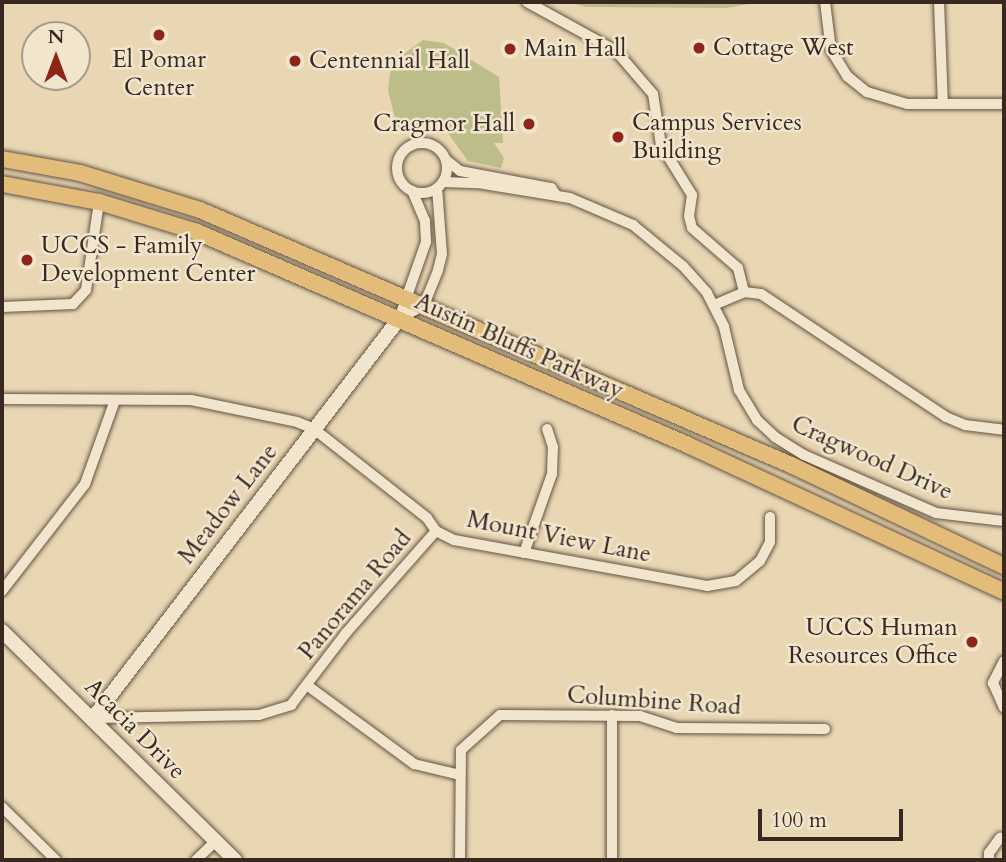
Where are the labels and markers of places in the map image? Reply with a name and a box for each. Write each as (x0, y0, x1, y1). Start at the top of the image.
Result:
marker: El Pomar Center (151, 27, 167, 43)
place label: Cottage West (713, 34, 854, 62)
place label: Main Hall (524, 35, 626, 63)
marker: Cottage West (691, 40, 707, 56)
marker: Main Hall (502, 41, 518, 57)
place label: El Pomar Center (112, 46, 206, 102)
place label: Centennial Hall (309, 47, 470, 75)
marker: Centennial Hall (287, 53, 303, 69)
place label: Campus Services Building (632, 109, 802, 165)
place label: Cragmor Hall (373, 110, 515, 138)
marker: Cragmor Hall (521, 116, 537, 132)
marker: Campus Services Building (610, 129, 626, 145)
place label: UCCS - Family Development Center (41, 232, 255, 288)
marker: UCCS - Family Development Center (19, 252, 35, 268)
place label: UCCS Human Resources Office (788, 614, 958, 670)
marker: UCCS Human Resources Office (964, 634, 980, 650)

